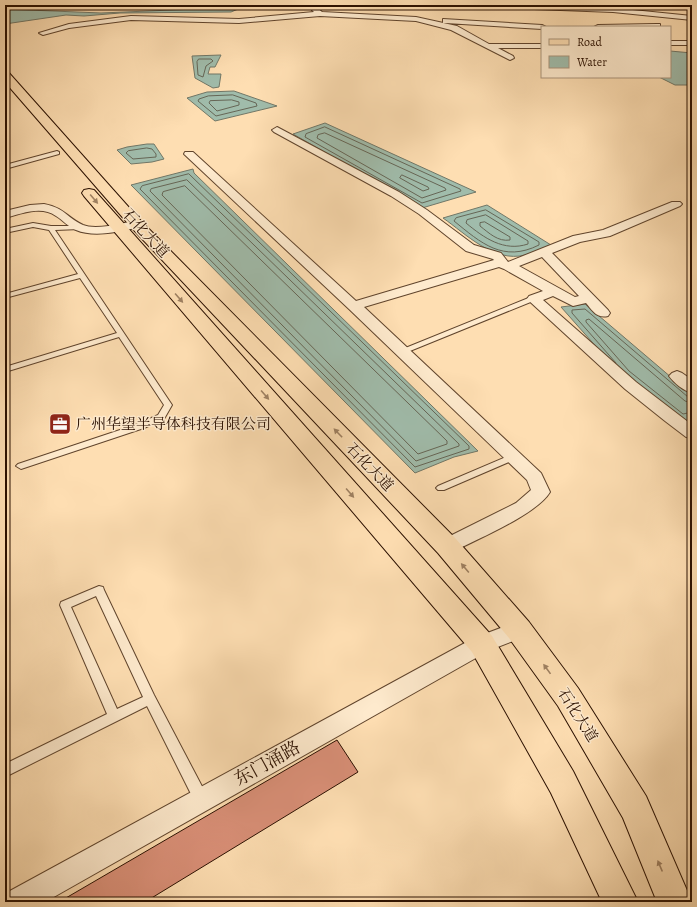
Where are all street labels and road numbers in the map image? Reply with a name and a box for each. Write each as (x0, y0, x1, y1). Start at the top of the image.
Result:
street label: 石化大道 (118, 204, 174, 262)
street label: 石化大道 (342, 438, 398, 496)
street label: 石化大道 (554, 684, 602, 746)
street label: 东门涌路 (230, 735, 304, 791)

